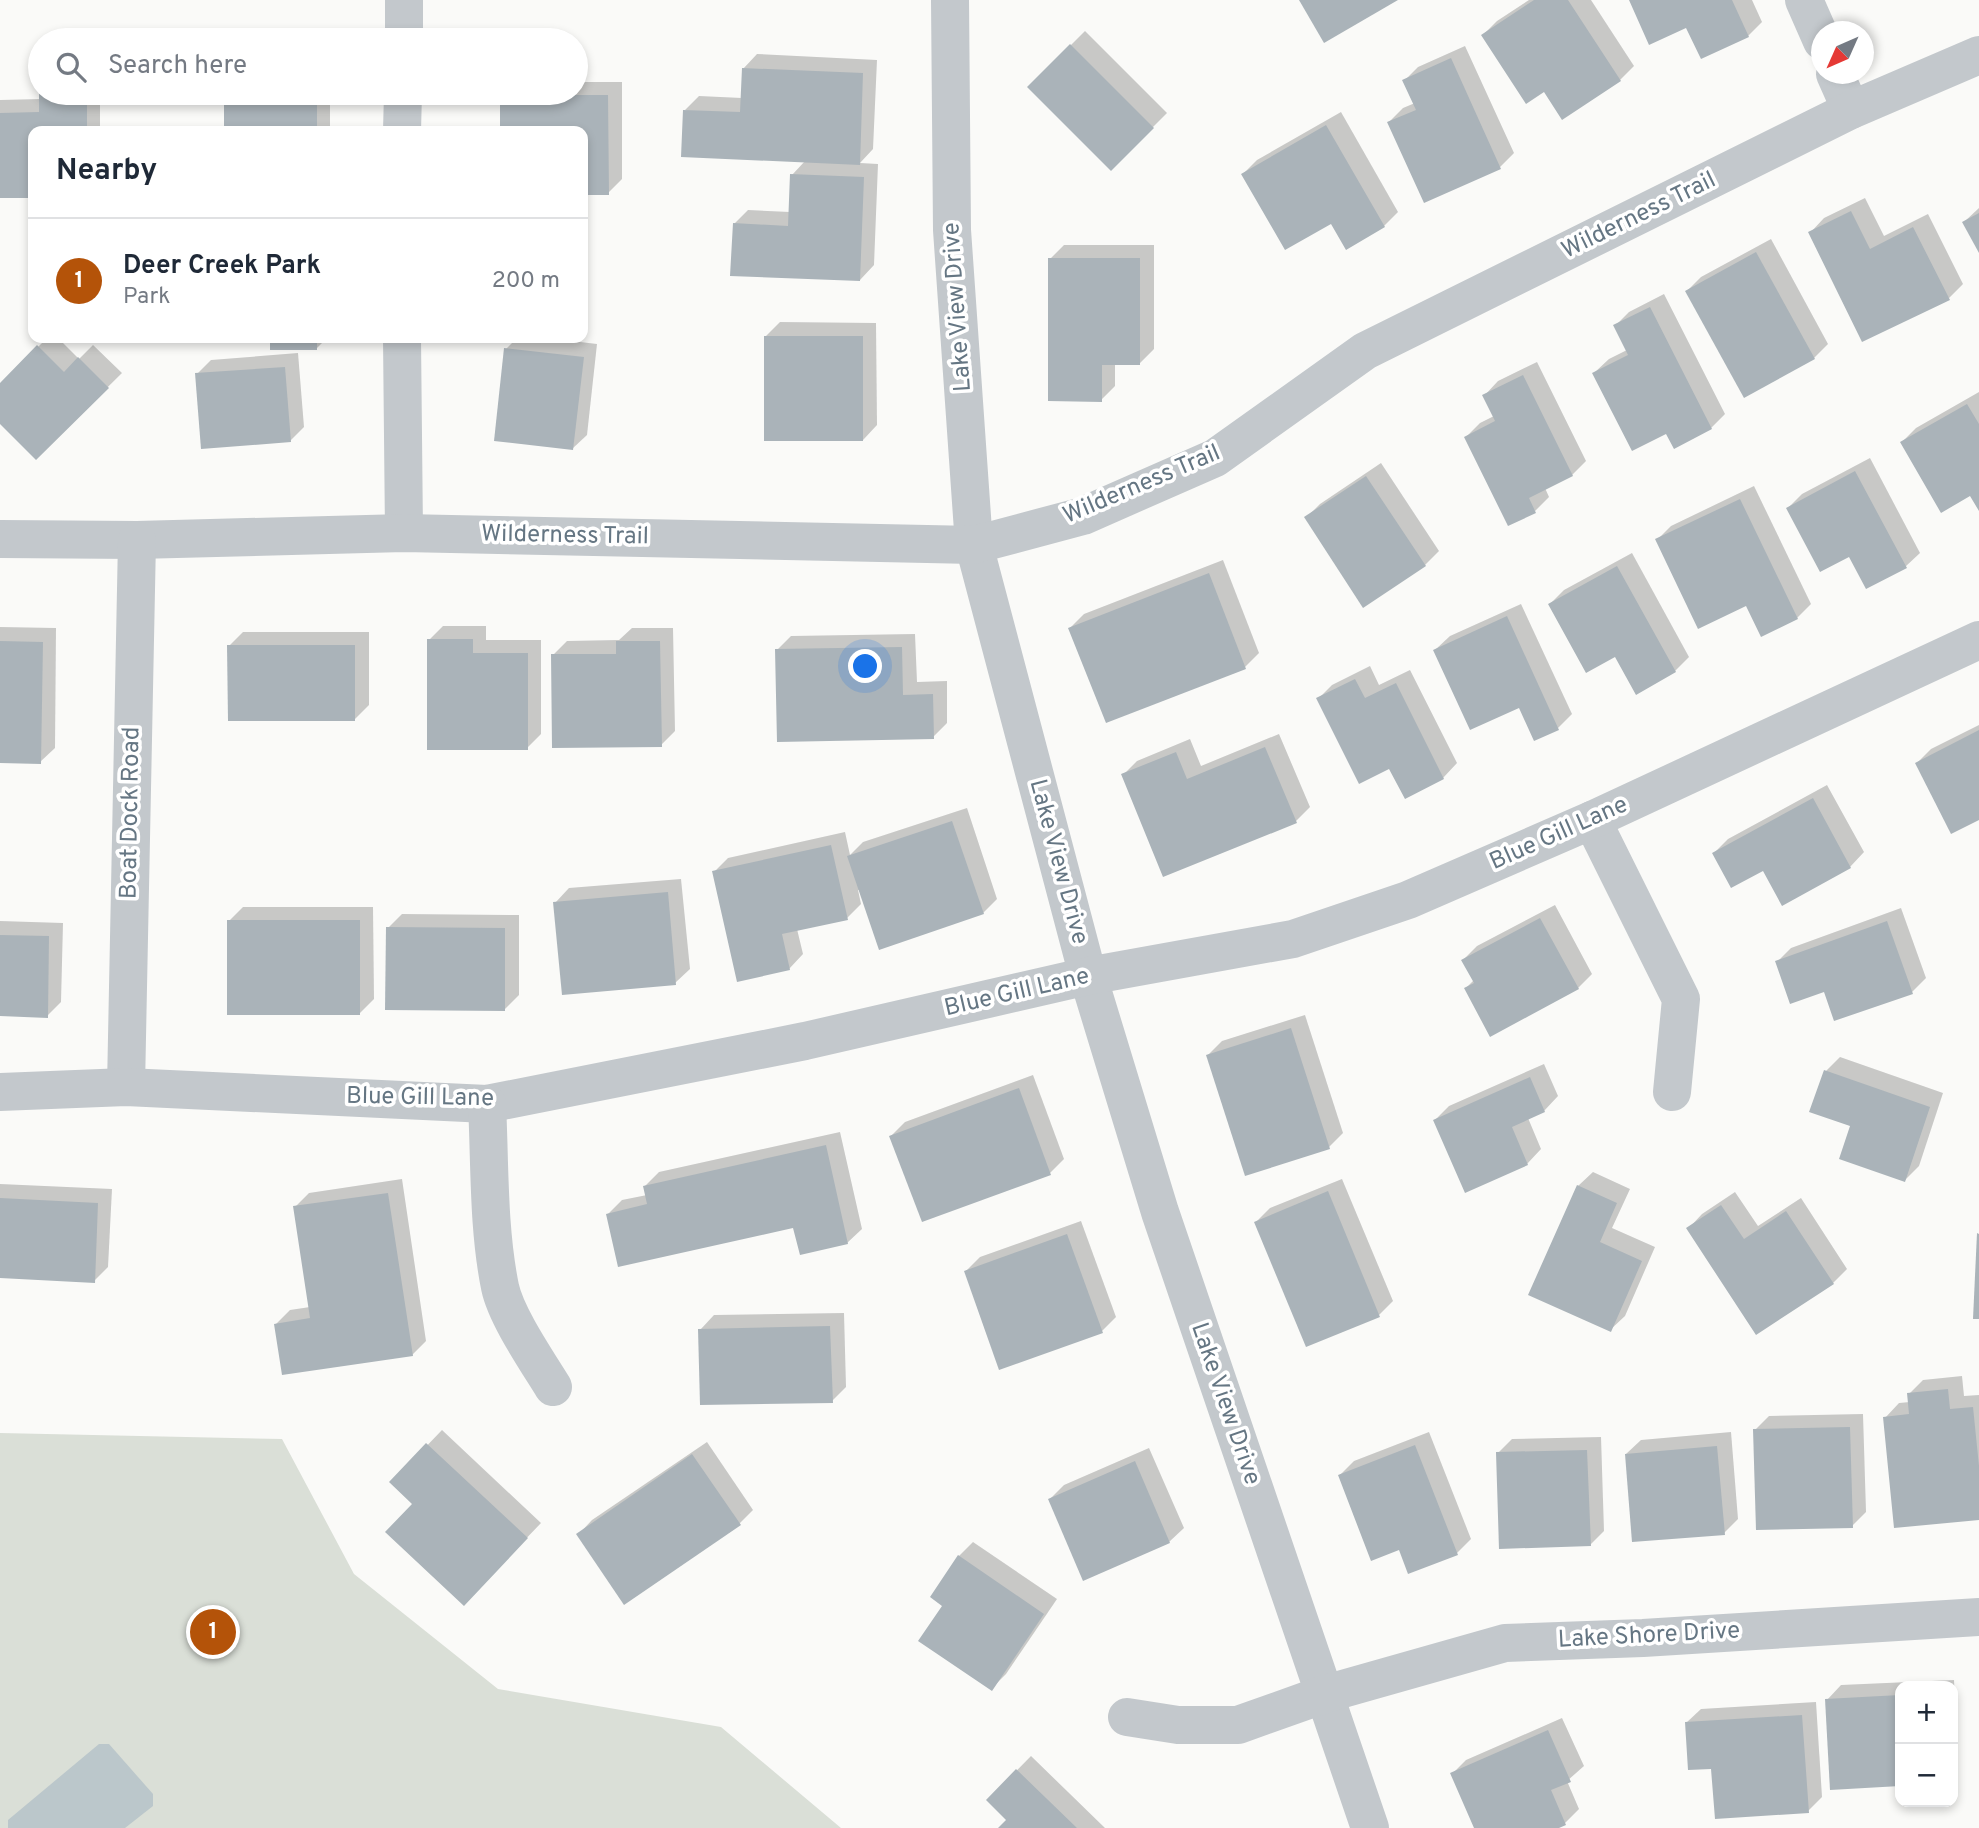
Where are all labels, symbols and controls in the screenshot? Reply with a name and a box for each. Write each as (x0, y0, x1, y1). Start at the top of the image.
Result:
north arrow (1811, 21, 1874, 84)
search box (28, 28, 588, 105)
icon: search (52, 48, 90, 86)
text: Search here (108, 50, 247, 83)
text: Nearby (56, 153, 157, 190)
street label: Wilderness Trail (1557, 166, 1721, 266)
street label: Lake View Drive (937, 221, 979, 393)
text: Deer Creek Park (123, 250, 321, 283)
text: 1 (74, 267, 84, 296)
text: 200 m (492, 267, 560, 296)
text: Park (123, 283, 170, 312)
street label: Wilderness Trail (1059, 438, 1225, 532)
street label: Wilderness Trail (481, 520, 649, 552)
your location (848, 649, 882, 683)
street label: Boat Dock Road (114, 726, 148, 900)
street label: Lake View Drive (1022, 776, 1094, 948)
street label: Blue Gill Lane (1485, 790, 1633, 878)
street label: Blue Gill Lane (942, 962, 1092, 1024)
street label: Blue Gill Lane (346, 1082, 494, 1114)
street label: Lake View Drive (1183, 1319, 1267, 1489)
pin: 1 (190, 1606, 236, 1658)
street label: Lake Shore Drive (1557, 1616, 1741, 1656)
map controls (1895, 1681, 1958, 1807)
button: + (1895, 1681, 1958, 1744)
button: − (1895, 1744, 1958, 1807)

